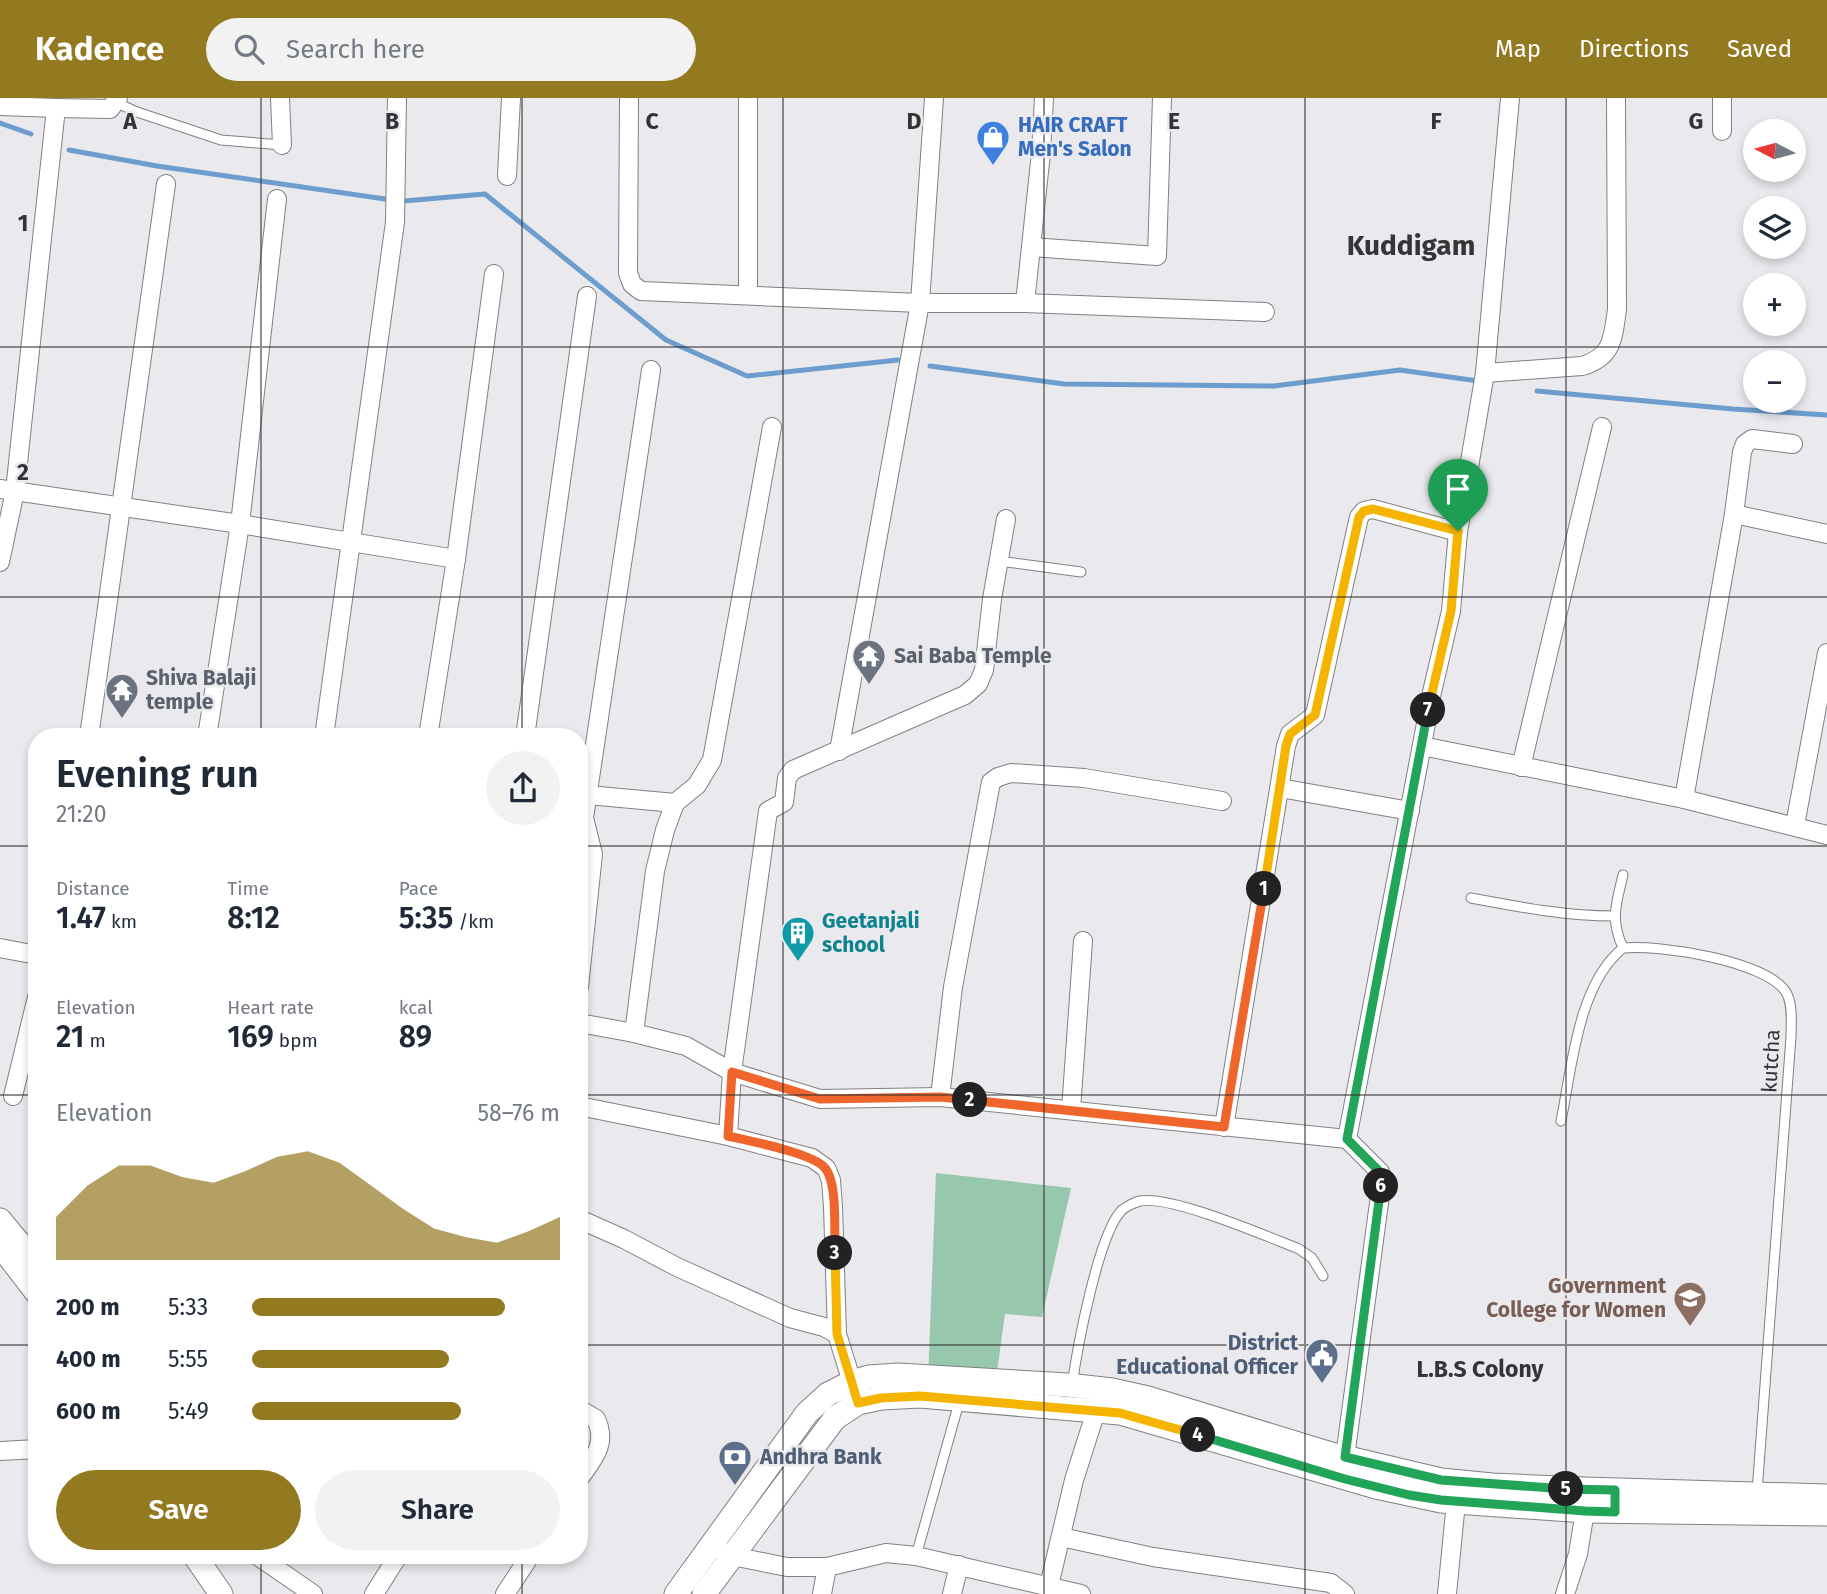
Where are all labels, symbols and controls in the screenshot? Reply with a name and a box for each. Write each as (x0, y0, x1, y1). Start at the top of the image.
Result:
search box (206, 18, 696, 81)
text: Kadence (35, 29, 164, 69)
icon: search (230, 30, 268, 68)
text: Search here (286, 34, 425, 65)
text: Map (1495, 35, 1541, 63)
text: Directions (1579, 35, 1689, 63)
text: Saved (1727, 35, 1792, 63)
text: A (122, 107, 137, 135)
text: B (385, 107, 399, 135)
text: C (645, 107, 659, 135)
text: D (907, 107, 922, 135)
text: E (1168, 107, 1180, 135)
text: F (1430, 107, 1442, 135)
text: G (1689, 107, 1703, 135)
place label: HAIR CRAFT Men's Salon (1018, 112, 1132, 162)
shop icon: HAIR CRAFT Men's Salon (974, 118, 1012, 167)
north arrow (1743, 119, 1806, 182)
map controls (1743, 119, 1806, 413)
button: layers (1743, 196, 1806, 259)
text: 1 (18, 209, 28, 237)
district label: Kuddigam (1347, 229, 1475, 262)
button: + (1743, 273, 1806, 336)
button: − (1743, 350, 1806, 413)
text: 2 (17, 458, 29, 486)
pin (1428, 459, 1488, 531)
icon: arrive (1439, 470, 1477, 508)
temple icon: Sai Baba Temple (850, 637, 888, 686)
place label: Sai Baba Temple (894, 643, 1052, 669)
place label: Shiva Balaji temple (146, 665, 256, 715)
temple icon: Shiva Balaji temple (103, 671, 141, 720)
pin: 7 (1410, 692, 1446, 728)
text: 7 (1423, 698, 1432, 721)
text: Evening run (56, 751, 259, 797)
button: share (486, 751, 560, 825)
text: 21:20 (56, 800, 107, 828)
pin: 1 (1246, 872, 1282, 906)
text: Distance (56, 877, 130, 900)
text: Time (227, 877, 269, 900)
text: Pace (399, 877, 438, 900)
text: 1 (1259, 877, 1268, 900)
text: 1.47 (56, 900, 106, 936)
text: 8:12 (227, 900, 280, 936)
text: 5:35 (399, 900, 453, 936)
place label: Geetanjali school (822, 908, 920, 958)
text: km (106, 910, 137, 933)
text: /km (453, 910, 494, 933)
building icon: Geetanjali school (779, 914, 817, 963)
text: Elevation (56, 996, 136, 1019)
text: Heart rate (227, 996, 314, 1019)
text: kcal (399, 996, 433, 1019)
text: 21 (56, 1019, 84, 1055)
text: 169 (227, 1019, 274, 1055)
text: 89 (399, 1019, 432, 1055)
street label: kutcha (1756, 1028, 1786, 1094)
text: m (84, 1029, 106, 1052)
text: bpm (274, 1029, 318, 1052)
pin: 2 (953, 1082, 988, 1118)
text: 2 (965, 1088, 974, 1111)
text: Elevation (56, 1099, 152, 1127)
text: 58–76 m (477, 1099, 560, 1127)
pin: 6 (1364, 1168, 1398, 1204)
text: 6 (1375, 1174, 1386, 1197)
pin: 3 (818, 1236, 852, 1270)
text: 3 (830, 1241, 839, 1264)
place label: Government College for Women (1486, 1273, 1667, 1323)
school or university icon: Government College for Women (1671, 1279, 1709, 1328)
text: 200 m (56, 1293, 120, 1321)
text: 5:33 (168, 1293, 208, 1321)
place label: District Educational Officer (1116, 1330, 1299, 1380)
public building icon: District Educational Officer (1303, 1336, 1341, 1385)
text: 400 m (56, 1345, 121, 1373)
text: 5:55 (168, 1345, 208, 1373)
district label: L.B.S Colony (1416, 1355, 1545, 1383)
text: 600 m (56, 1397, 121, 1425)
text: 5:49 (168, 1397, 209, 1425)
pin: 4 (1180, 1418, 1216, 1452)
text: 4 (1192, 1423, 1203, 1446)
bank icon: Andhra Bank (716, 1438, 754, 1487)
place label: Andhra Bank (759, 1444, 882, 1470)
button: Save (56, 1470, 301, 1550)
button: Share (315, 1470, 560, 1550)
pin: 5 (1548, 1472, 1584, 1506)
text: 5 (1560, 1477, 1571, 1500)

